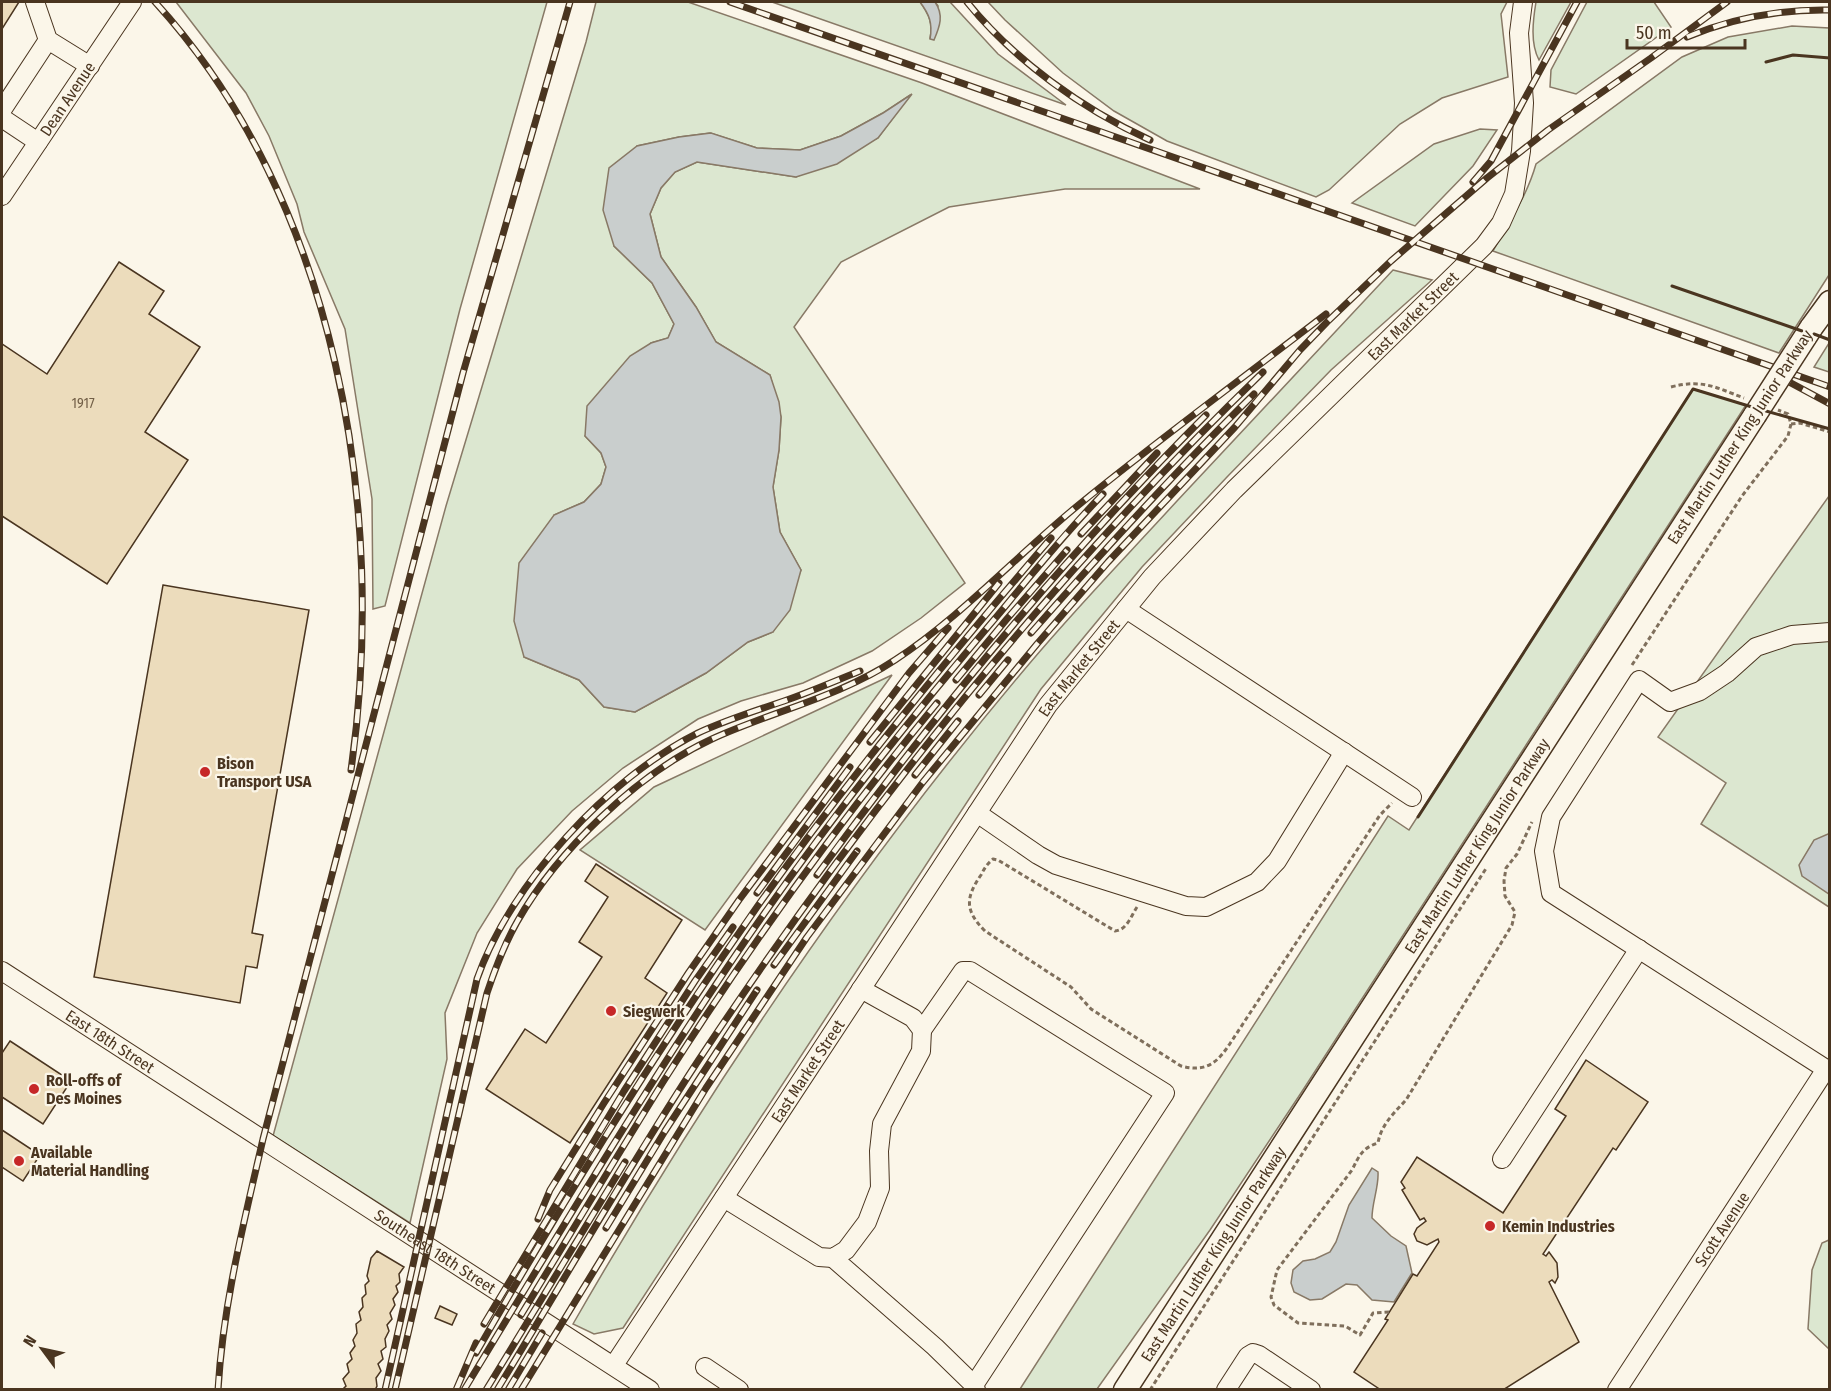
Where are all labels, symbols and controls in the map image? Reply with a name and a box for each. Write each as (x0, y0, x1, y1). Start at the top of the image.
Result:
scale bar (1627, 12, 1746, 50)
text: 50 m (1636, 22, 1672, 44)
street label: Dean Avenue (36, 58, 99, 139)
street label: East Market Street (1363, 267, 1463, 364)
street label: East Martin Luther King Junior Parkway (1663, 325, 1817, 548)
house number: 1917 (71, 395, 95, 412)
street label: East Market Street (1034, 615, 1124, 720)
street label: East Martin Luther King Junior Parkway (1400, 734, 1554, 957)
place label: Bison Transport USA (217, 754, 312, 791)
marker: Bison Transport USA (198, 765, 212, 779)
place label: Siegwerk (623, 1002, 685, 1021)
marker: Siegwerk (604, 1004, 618, 1018)
street label: East 18th Street (62, 1005, 159, 1077)
street label: East Market Street (767, 1015, 849, 1126)
place label: Roll-offs of Des Moines (46, 1071, 123, 1108)
marker: Roll-offs of Des Moines (27, 1082, 41, 1096)
street label: East Martin Luther King Junior Parkway (1137, 1142, 1290, 1365)
place label: Available Material Handling (30, 1143, 149, 1180)
marker: Available Material Handling (12, 1154, 26, 1168)
street label: Scott Avenue (1691, 1188, 1753, 1270)
street label: Southeast 18th Street (371, 1205, 500, 1298)
place label: Kemin Industries (1502, 1217, 1615, 1236)
marker: Kemin Industries (1483, 1219, 1497, 1233)
north arrow (12, 1319, 72, 1379)
text: N (19, 1332, 40, 1350)

